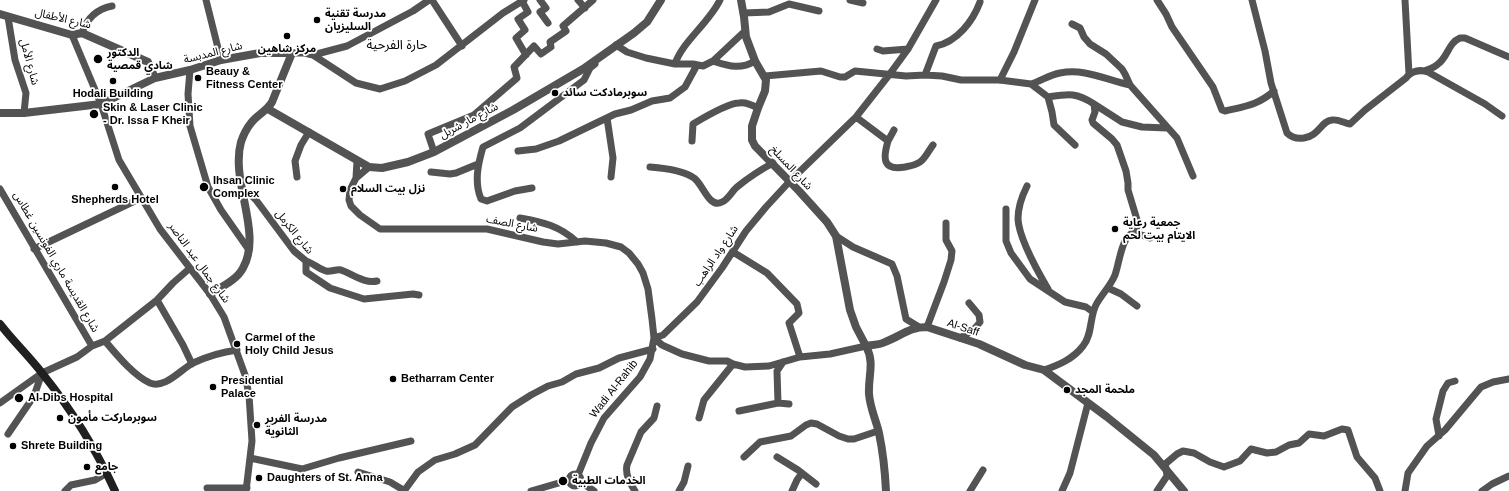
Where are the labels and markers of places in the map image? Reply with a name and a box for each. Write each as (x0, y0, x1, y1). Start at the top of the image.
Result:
place label: مدرسة تقنية السليزيان (325, 7, 386, 33)
marker: مدرسة تقنية السليزيان (312, 15, 322, 25)
marker: مركز شاهين (282, 31, 292, 41)
place label: مركز شاهين (258, 42, 316, 56)
place label: الدكتور شادي قمصية (107, 46, 173, 72)
marker: الدكتور شادي قمصية (92, 53, 104, 65)
place label: Beauy & Fitness Center (206, 65, 282, 91)
marker: Beauy & Fitness Center (193, 73, 203, 83)
marker: Hodali Building (108, 76, 118, 86)
place label: سوبرمادكت سائد (563, 86, 647, 100)
place label: Hodali Building (73, 87, 153, 101)
marker: سوبرمادكت سائد (550, 88, 560, 98)
place label: Skin & Laser Clinic - Dr. Issa F Kheir (103, 101, 203, 127)
marker: Skin & Laser Clinic - Dr. Issa F Kheir (88, 108, 100, 120)
place label: Ihsan Clinic Complex (213, 174, 275, 200)
marker: Ihsan Clinic Complex (198, 181, 210, 193)
marker: Shepherds Hotel (110, 182, 120, 192)
place label: نزل بيت السلام (351, 182, 425, 196)
marker: نزل بيت السلام (338, 184, 348, 194)
place label: Shepherds Hotel (71, 193, 159, 207)
place label: جمعية رعاية الايتام بيت لحم (1123, 216, 1195, 242)
marker: جمعية رعاية الايتام بيت لحم (1110, 224, 1120, 234)
place label: Carmel of the Holy Child Jesus (245, 331, 334, 357)
marker: Carmel of the Holy Child Jesus (232, 339, 242, 349)
place label: Betharram Center (401, 372, 494, 386)
place label: Presidential Palace (221, 374, 283, 400)
marker: Betharram Center (388, 374, 398, 384)
marker: Presidential Palace (208, 382, 218, 392)
place label: ملحمة المجد (1075, 383, 1135, 397)
marker: ملحمة المجد (1062, 385, 1072, 395)
place label: Al-Dibs Hospital (28, 391, 113, 405)
marker: Al-Dibs Hospital (13, 392, 25, 404)
place label: سوبرماركت مأمون (68, 411, 157, 425)
place label: مدرسة الفرير الثانوية (265, 412, 327, 438)
marker: سوبرماركت مأمون (55, 413, 65, 423)
marker: مدرسة الفرير الثانوية (252, 420, 262, 430)
place label: Shrete Building (21, 439, 102, 453)
marker: Shrete Building (8, 441, 18, 451)
place label: جامع (95, 460, 118, 474)
marker: جامع (82, 462, 92, 472)
place label: Daughters of St. Anna (267, 471, 383, 485)
marker: Daughters of St. Anna (254, 473, 264, 483)
place label: الخدمات الطبية (572, 474, 645, 488)
marker: الخدمات الطبية (557, 475, 569, 487)

